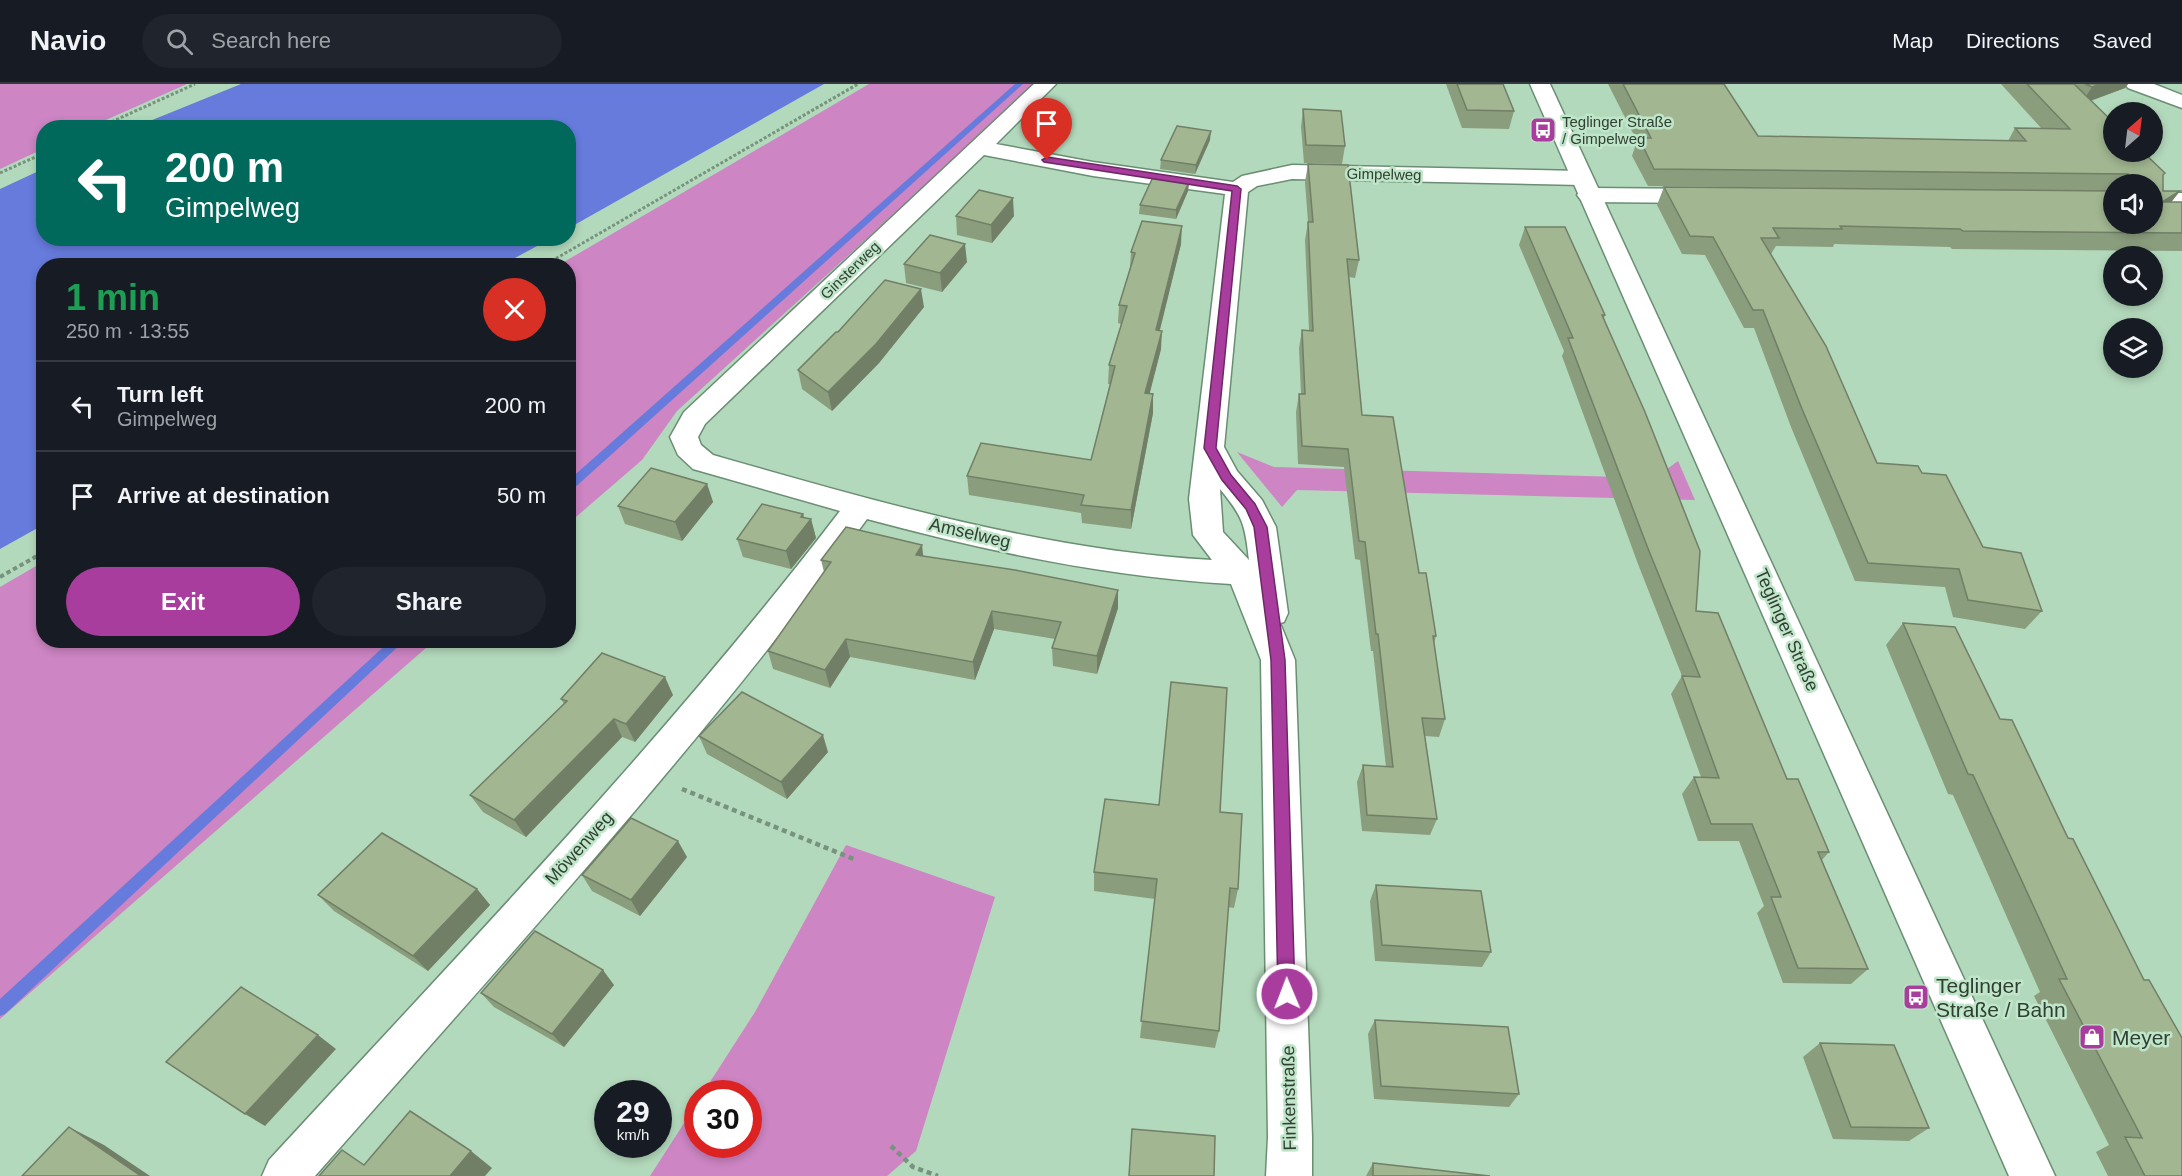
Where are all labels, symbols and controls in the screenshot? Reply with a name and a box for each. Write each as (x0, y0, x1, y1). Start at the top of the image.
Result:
search box (142, 14, 562, 68)
text: Navio (30, 25, 106, 56)
icon: search (163, 25, 196, 58)
text: Search here (211, 28, 331, 53)
text: Map (1892, 29, 1933, 52)
text: Directions (1966, 29, 2059, 52)
text: Saved (2092, 29, 2152, 52)
pin (1021, 98, 1072, 160)
north arrow (2103, 102, 2163, 162)
map controls (2103, 102, 2163, 378)
icon: arrive (1030, 107, 1063, 140)
place label: Teglinger Straße / Gimpelweg (1562, 113, 1672, 147)
bus stop icon: Teglinger Straße / Gimpelweg (1528, 115, 1558, 145)
icon: left (66, 144, 144, 222)
text: 200 m (165, 144, 284, 191)
street label: Gimpelweg (1346, 165, 1422, 183)
button: sound (2103, 174, 2163, 234)
text: Gimpelweg (165, 193, 300, 223)
street label: Ginsterweg (817, 238, 883, 302)
button: search (2103, 246, 2163, 306)
text: 1 min (66, 277, 160, 318)
button: close (483, 278, 546, 341)
button: layers (2103, 318, 2163, 378)
text: 250 m · 13:55 (66, 320, 189, 342)
text: Turn left (117, 382, 203, 407)
icon: left (66, 390, 99, 423)
text: 200 m (485, 393, 546, 418)
text: Gimpelweg (117, 408, 217, 430)
icon: arrive (66, 480, 99, 513)
text: Arrive at destination (117, 483, 330, 508)
text: 50 m (497, 483, 546, 508)
street label: Amselweg (927, 514, 1013, 552)
street label: Teglinger Straße (1751, 566, 1823, 694)
button: Exit (66, 567, 300, 636)
button: Share (312, 567, 546, 636)
street label: Möwenweg (541, 807, 617, 889)
position arrow (1255, 962, 1319, 1026)
place label: Teglinger Straße / Bahn (1936, 974, 2066, 1021)
bus stop icon: Teglinger Straße / Bahn (1901, 982, 1931, 1012)
shop icon: Meyer (2077, 1022, 2107, 1052)
place label: Meyer (2112, 1026, 2170, 1049)
street label: Finkenstraße (1278, 1045, 1300, 1151)
speed limit sign: 30 (684, 1080, 762, 1158)
text: 29 (616, 1095, 650, 1128)
text: km/h (617, 1126, 649, 1143)

